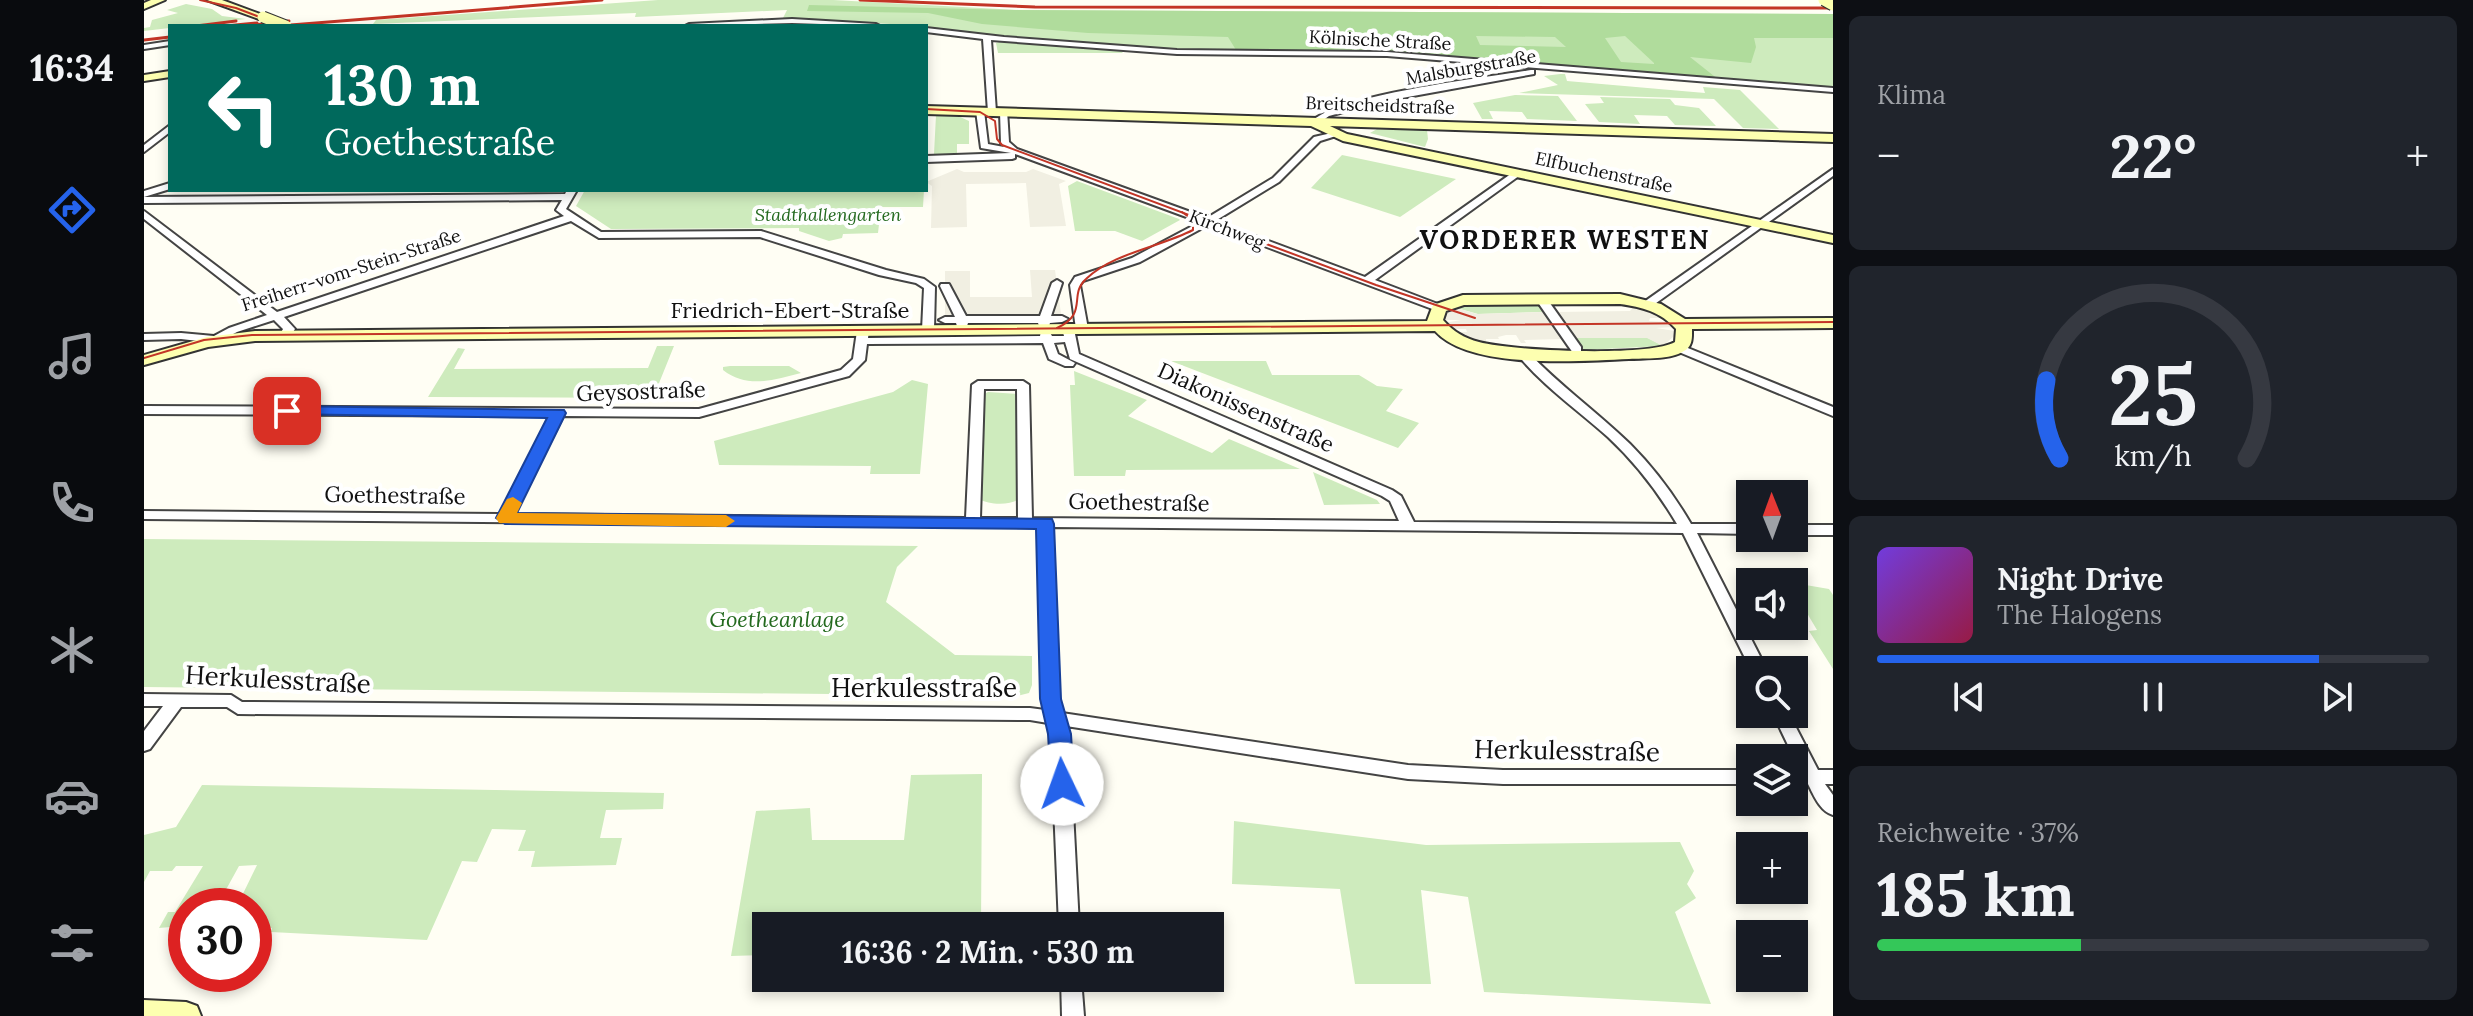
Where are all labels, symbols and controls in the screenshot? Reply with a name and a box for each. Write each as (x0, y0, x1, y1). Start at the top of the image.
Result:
street label: Kölnische Straße (1308, 25, 1452, 55)
street label: Malsburgstraße (1404, 44, 1538, 90)
text: 16:34 (30, 45, 114, 91)
text: 130 m (324, 49, 480, 120)
icon: left (192, 56, 296, 160)
text: Klima (1877, 78, 1946, 111)
street label: Breitscheidstraße (1305, 91, 1455, 119)
text: 22° (2110, 118, 2196, 194)
text: Goethestraße (324, 119, 555, 165)
text: − (1877, 128, 1900, 184)
text: + (2406, 128, 2429, 184)
street label: Elfbuchenstraße (1533, 146, 1675, 198)
icon: directions (44, 182, 100, 238)
park label: Stadthallengarten (755, 203, 901, 226)
street label: Kirchweg (1186, 204, 1269, 254)
district label: VORDERER WESTEN (1420, 223, 1711, 256)
street label: Freiherr-vom-Stein-Straße (239, 224, 464, 316)
street label: Friedrich-Ebert-Straße (670, 296, 910, 324)
icon: music (44, 328, 100, 384)
text: 25 (2108, 341, 2198, 448)
street label: Diakonissenstraße (1154, 356, 1339, 458)
street label: Geysostraße (576, 375, 706, 407)
pin (253, 377, 321, 445)
icon: arrive (265, 389, 309, 433)
text: km/h (2114, 437, 2192, 474)
icon: phone (44, 475, 100, 531)
street label: Goethestraße (324, 480, 466, 510)
north arrow (1736, 480, 1808, 552)
map controls (1736, 480, 1808, 992)
street label: Goethestraße (1068, 487, 1210, 517)
text: Night Drive (1997, 560, 2163, 598)
button: sound (1736, 568, 1808, 640)
text: The Halogens (1997, 598, 2162, 631)
park label: Goetheanlage (709, 605, 845, 633)
icon: climate (44, 622, 100, 678)
button: search (1736, 656, 1808, 728)
street label: Herkulesstraße (184, 658, 372, 700)
street label: Herkulesstraße (831, 671, 1017, 704)
icon: previous (1947, 675, 1991, 719)
icon: pause (2131, 675, 2175, 719)
icon: next (2315, 675, 2359, 719)
street label: Herkulesstraße (1474, 732, 1660, 768)
position arrow (1020, 742, 1104, 826)
button: layers (1736, 744, 1808, 816)
icon: car (44, 768, 100, 824)
text: Reichweite · 37% (1877, 816, 2079, 849)
button: + (1736, 832, 1808, 904)
text: 185 km (1877, 856, 2075, 932)
speed limit sign: 30 (168, 888, 272, 992)
icon: filters (44, 915, 100, 971)
button: − (1736, 920, 1808, 992)
text: 16:36 · 2 Min. · 530 m (842, 933, 1134, 971)

